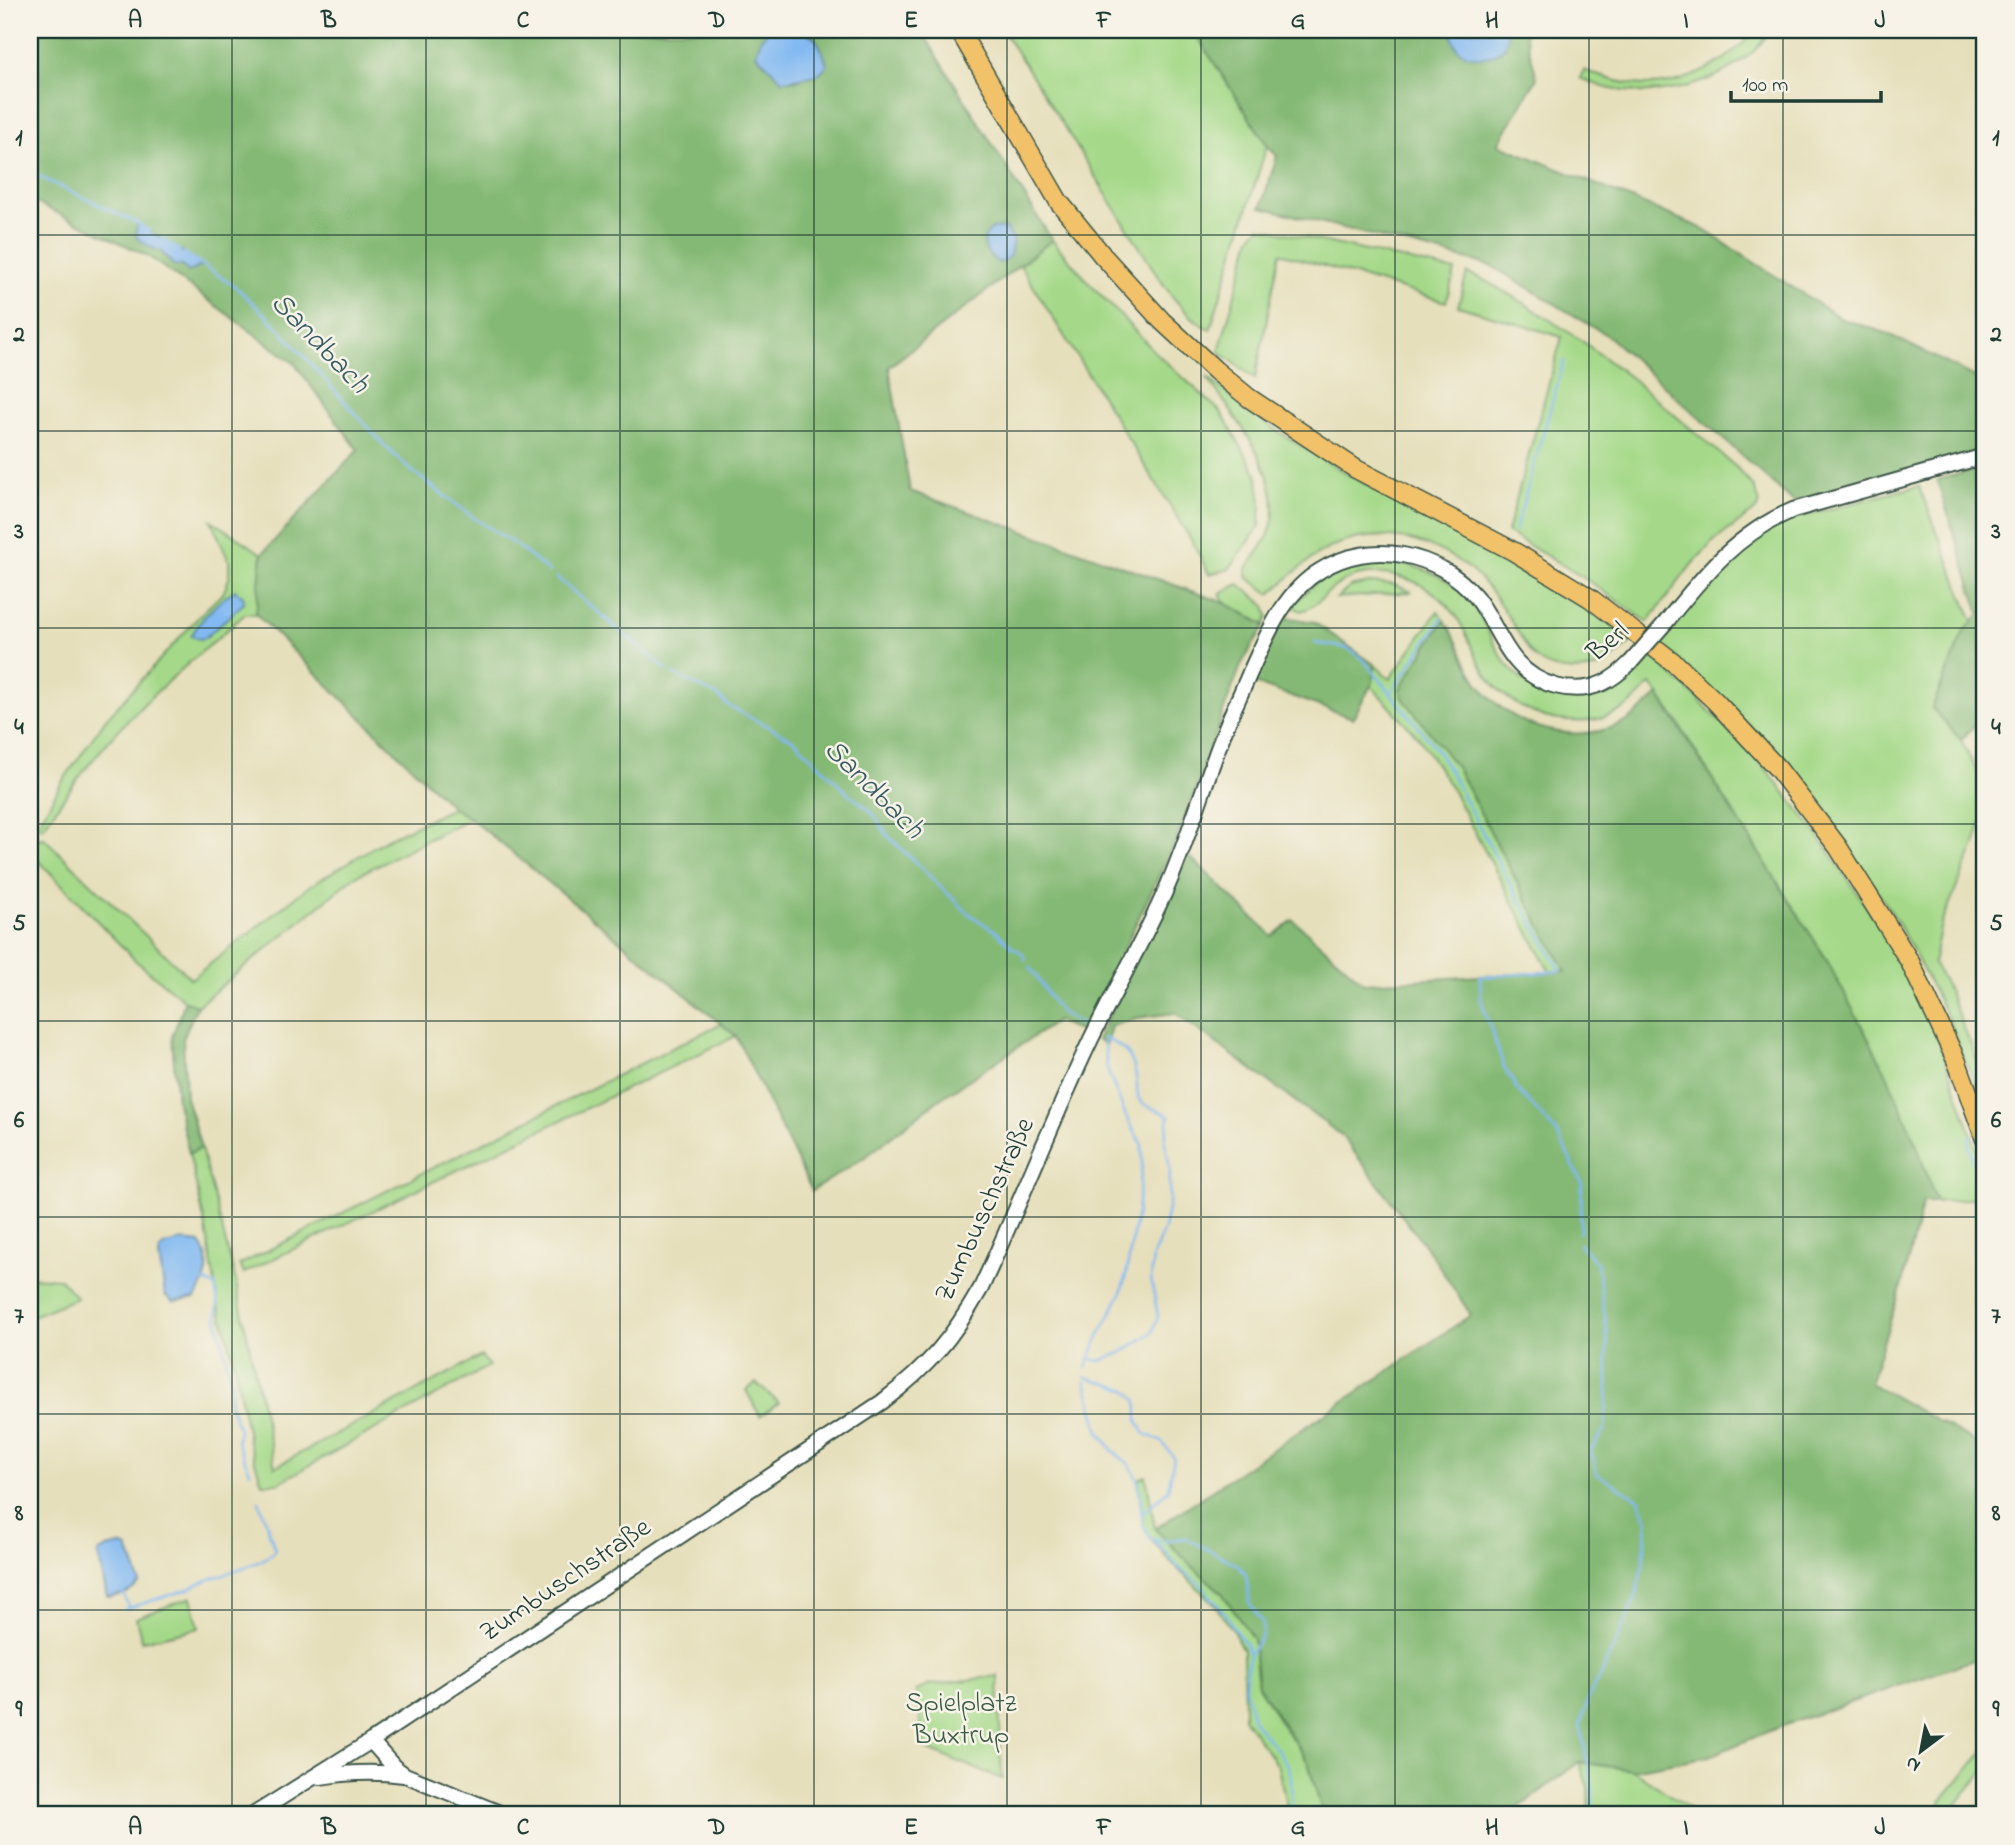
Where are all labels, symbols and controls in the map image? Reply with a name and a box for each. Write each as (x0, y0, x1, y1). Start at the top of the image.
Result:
text: A (128, 5, 142, 38)
text: B (320, 5, 337, 38)
text: C (517, 5, 530, 38)
text: D (708, 5, 725, 38)
text: E (904, 5, 918, 38)
text: F (1096, 5, 1112, 38)
text: G (1291, 5, 1305, 38)
text: H (1485, 5, 1499, 38)
text: I (1683, 5, 1689, 38)
text: J (1874, 5, 1886, 38)
scale bar (1731, 60, 1882, 104)
text: 100 m (1742, 71, 1788, 101)
text: 1 (15, 123, 23, 156)
text: 1 (1992, 123, 2000, 156)
water label: Sandbach (259, 283, 379, 405)
text: 2 (12, 319, 25, 352)
text: 2 (1989, 319, 2002, 352)
text: 3 (13, 516, 24, 549)
text: 3 (1990, 516, 2001, 549)
street label: Berl (1578, 613, 1639, 674)
text: 4 (14, 712, 24, 745)
text: 4 (1991, 712, 2001, 745)
water label: Sandbach (813, 730, 934, 851)
text: 5 (12, 908, 26, 941)
text: 5 (1989, 908, 2003, 941)
text: 6 (14, 1105, 25, 1138)
text: 6 (1991, 1105, 2002, 1138)
street label: Zumbuschstraße (925, 1111, 1047, 1309)
text: 7 (14, 1301, 24, 1334)
text: 7 (1991, 1301, 2001, 1334)
text: 8 (14, 1498, 24, 1531)
text: 8 (1991, 1498, 2001, 1531)
street label: Zumbuschstraße (472, 1508, 660, 1654)
park label: Spielplatz Buxtrup (906, 1684, 1017, 1757)
text: 9 (15, 1694, 24, 1727)
text: 9 (1992, 1694, 2001, 1727)
north arrow (1885, 1716, 1955, 1786)
text: N (1901, 1748, 1926, 1778)
text: A (128, 1812, 142, 1845)
text: B (320, 1812, 337, 1845)
text: C (517, 1812, 530, 1845)
text: D (708, 1812, 725, 1845)
text: E (904, 1812, 918, 1845)
text: F (1096, 1812, 1112, 1845)
text: G (1291, 1812, 1305, 1845)
text: H (1485, 1812, 1499, 1845)
text: I (1683, 1812, 1689, 1845)
text: J (1874, 1812, 1886, 1845)

